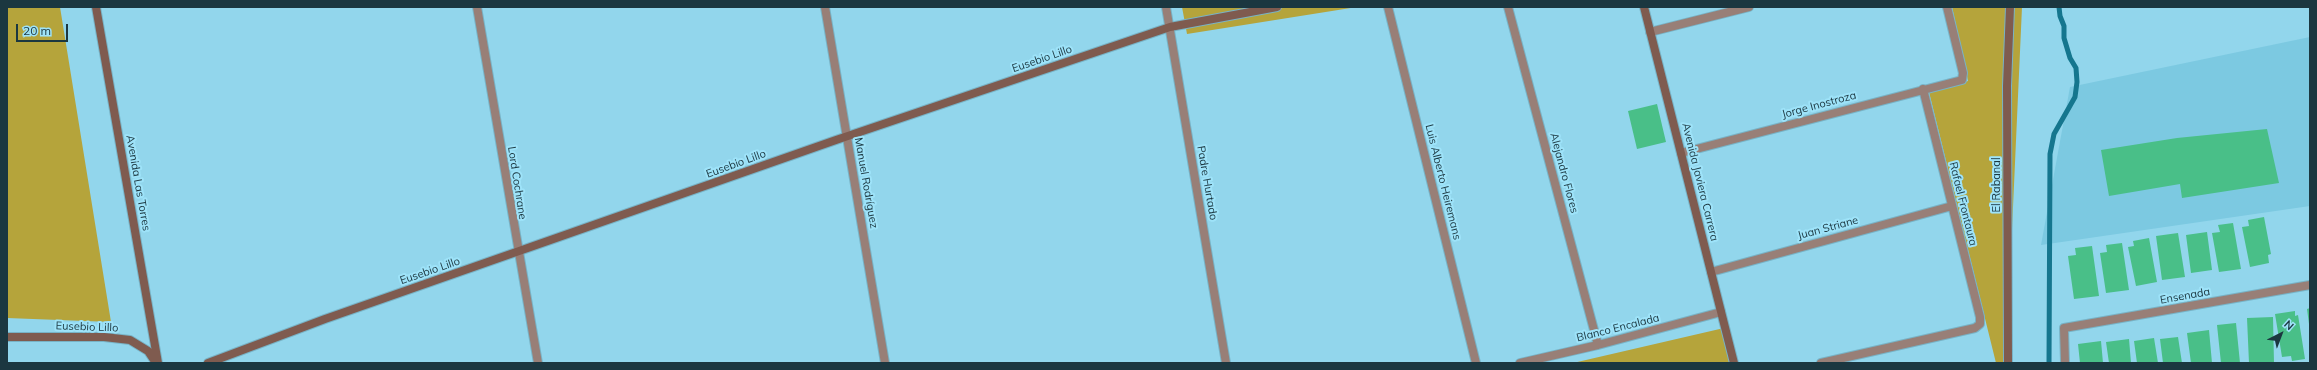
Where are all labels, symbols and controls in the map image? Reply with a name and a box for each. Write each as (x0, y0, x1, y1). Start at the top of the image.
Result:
scale bar (18, 16, 70, 42)
text: 20 m (23, 23, 51, 38)
street label: Eusebio Lillo (1010, 43, 1074, 75)
street label: Jorge Inostroza (1780, 89, 1858, 121)
street label: Avenida Javiera Carrera (1679, 122, 1721, 242)
street label: Luis Alberto Heiremans (1422, 123, 1464, 241)
street label: Alejandro Flores (1547, 131, 1581, 215)
street label: Avenida Las Torres (123, 134, 153, 232)
street label: Manuel Rodríguez (852, 137, 880, 229)
street label: Lord Cochrane (505, 145, 529, 221)
street label: Padre Hurtado (1194, 145, 1220, 221)
street label: Eusebio Lillo (704, 147, 768, 181)
street label: El Rabanal (1990, 157, 2004, 213)
street label: Rafael Frontaura (1946, 161, 1980, 247)
street label: Juan Striane (1796, 214, 1860, 242)
street label: Eusebio Lillo (398, 255, 462, 287)
street label: Ensenada (2159, 285, 2211, 307)
street label: Blanco Encalada (1575, 311, 1661, 345)
north arrow (2261, 314, 2301, 354)
text: N (2281, 317, 2297, 333)
street label: Eusebio Lillo (55, 319, 119, 335)

